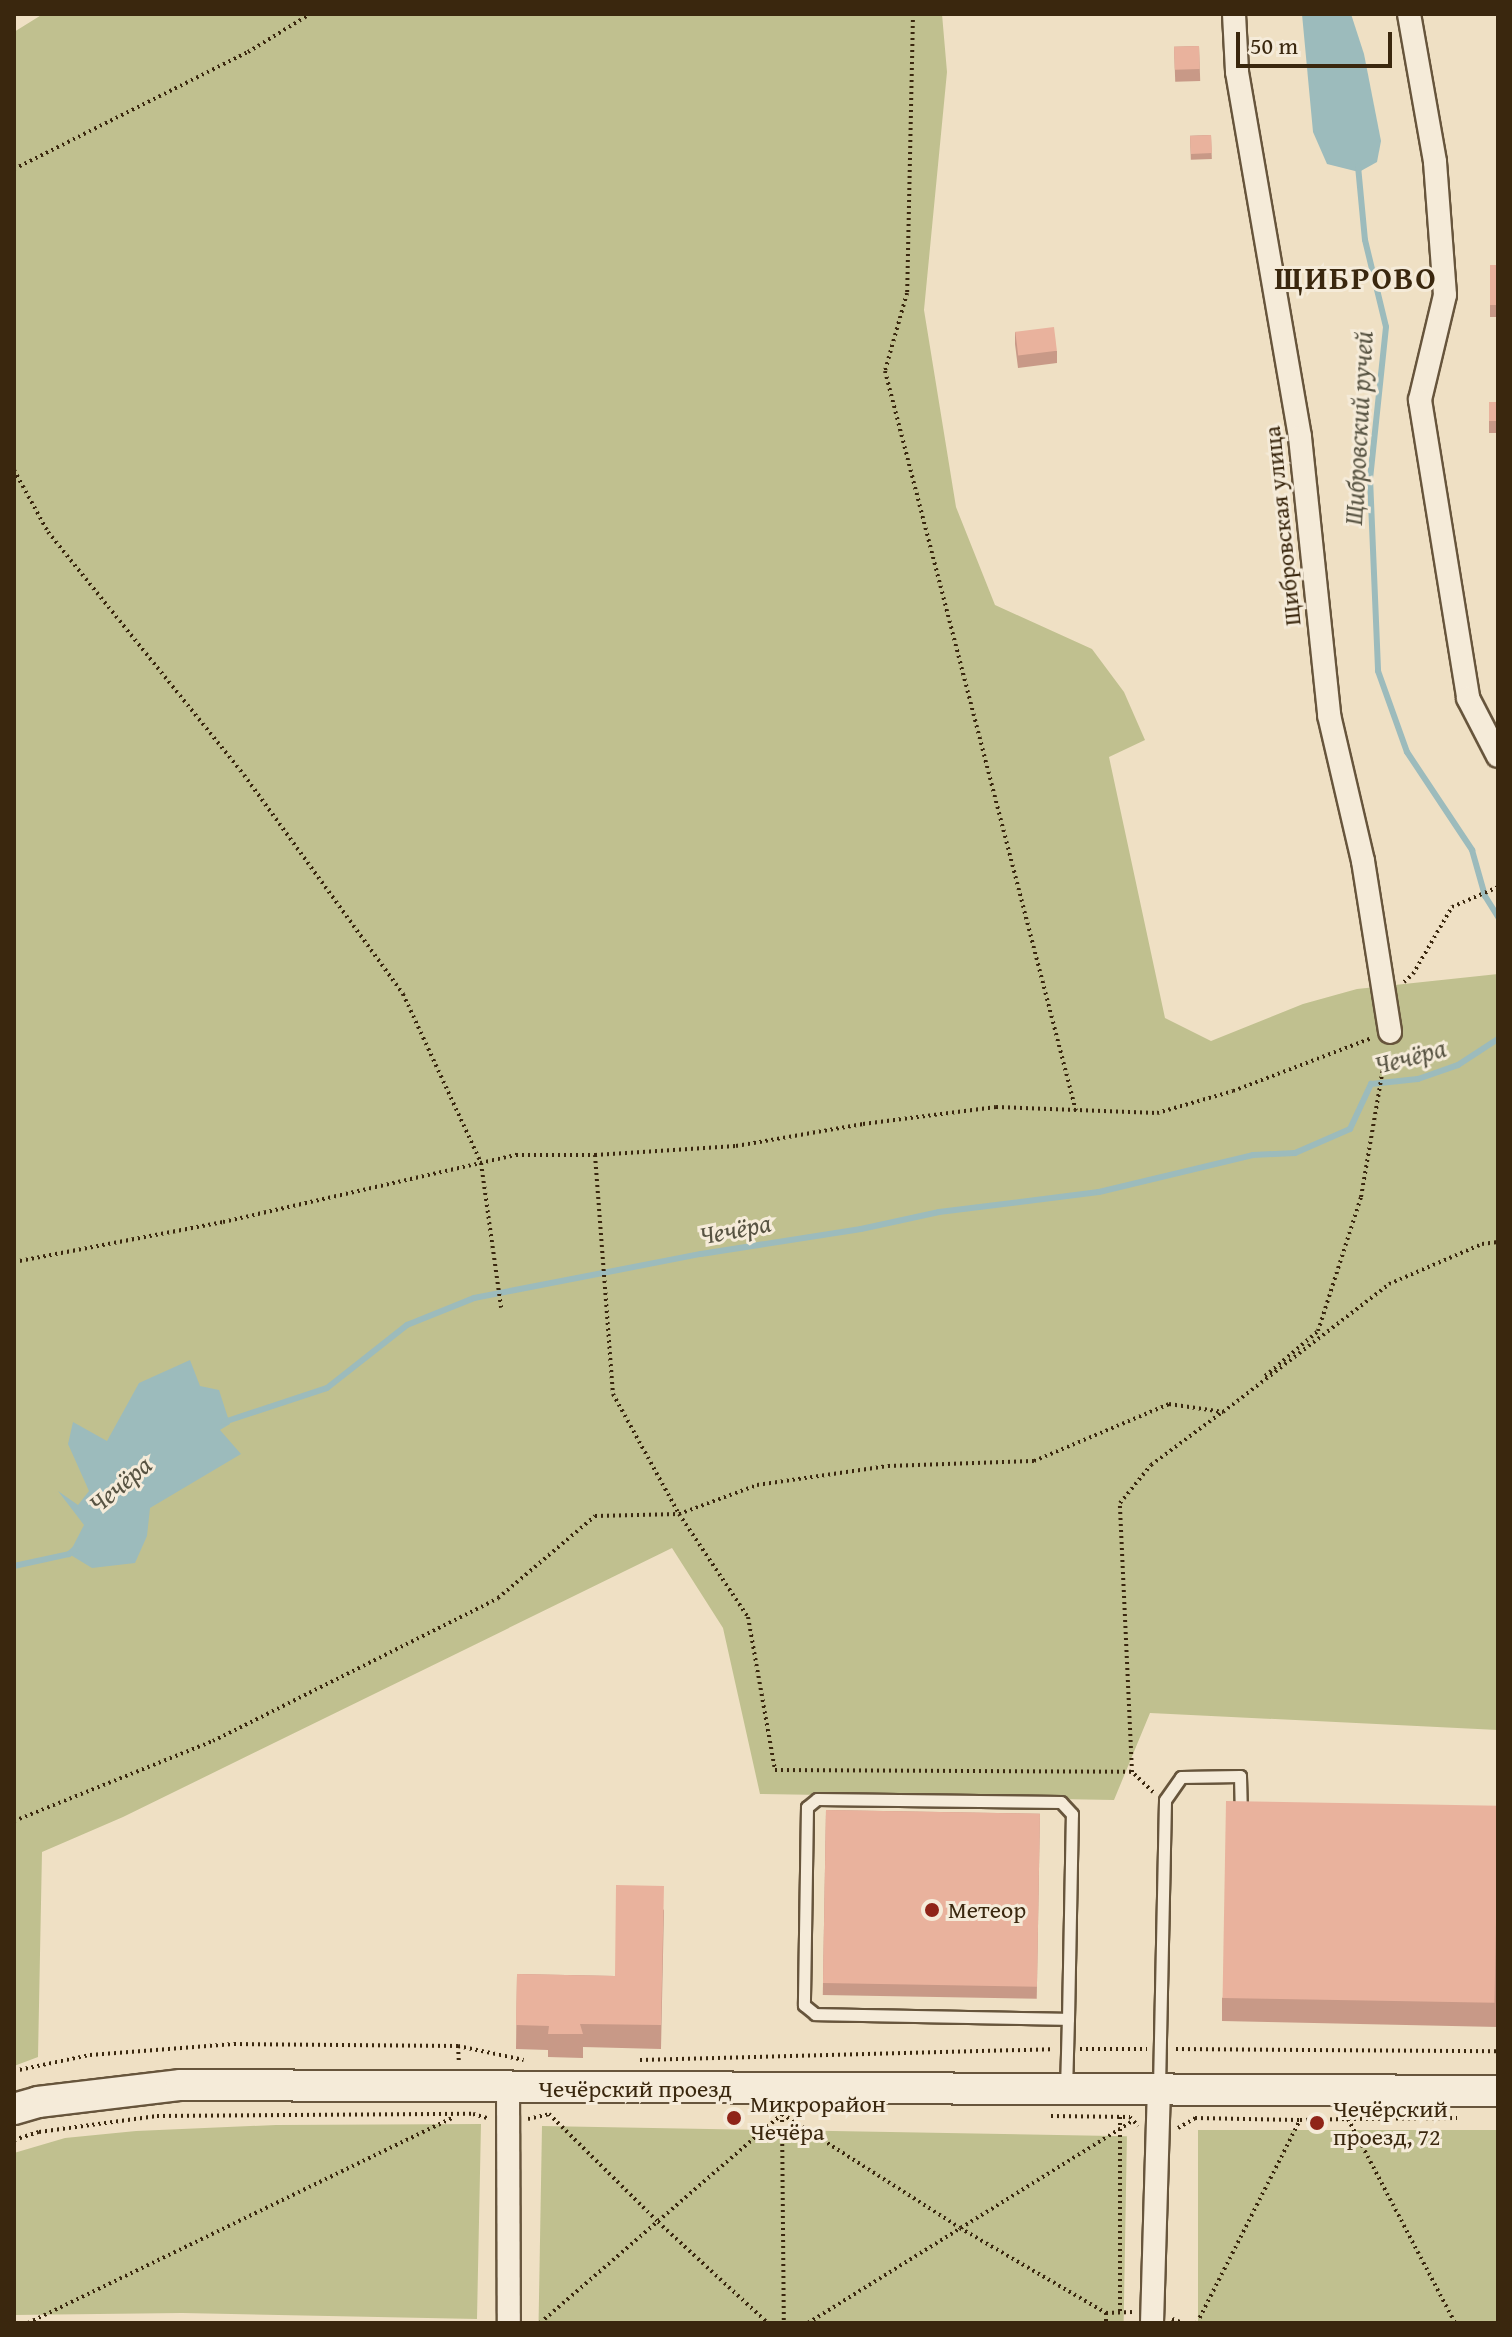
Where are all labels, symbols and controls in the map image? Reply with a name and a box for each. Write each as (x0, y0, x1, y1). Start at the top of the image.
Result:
scale bar (1240, 16, 1396, 66)
text: 50 m (1250, 28, 1298, 63)
district label: ЩИБРОВО (1274, 259, 1438, 297)
water label: Щибровский ручей (1337, 330, 1379, 526)
street label: Щибровская улица (1257, 425, 1307, 627)
water label: Чечёра (1371, 1032, 1449, 1080)
water label: Чечёра (697, 1207, 773, 1251)
water label: Чечёра (82, 1449, 158, 1519)
place label: Метеор (948, 1896, 1026, 1924)
marker: Метеор (923, 1901, 941, 1919)
street label: Чечёрский проезд (538, 2075, 732, 2103)
place label: Микрорайон Чечёра (750, 2090, 886, 2146)
place label: Чечёрский проезд, 72 (1333, 2095, 1448, 2151)
marker: Микрорайон Чечёра (725, 2109, 743, 2127)
marker: Чечёрский проезд, 72 (1308, 2114, 1326, 2132)

